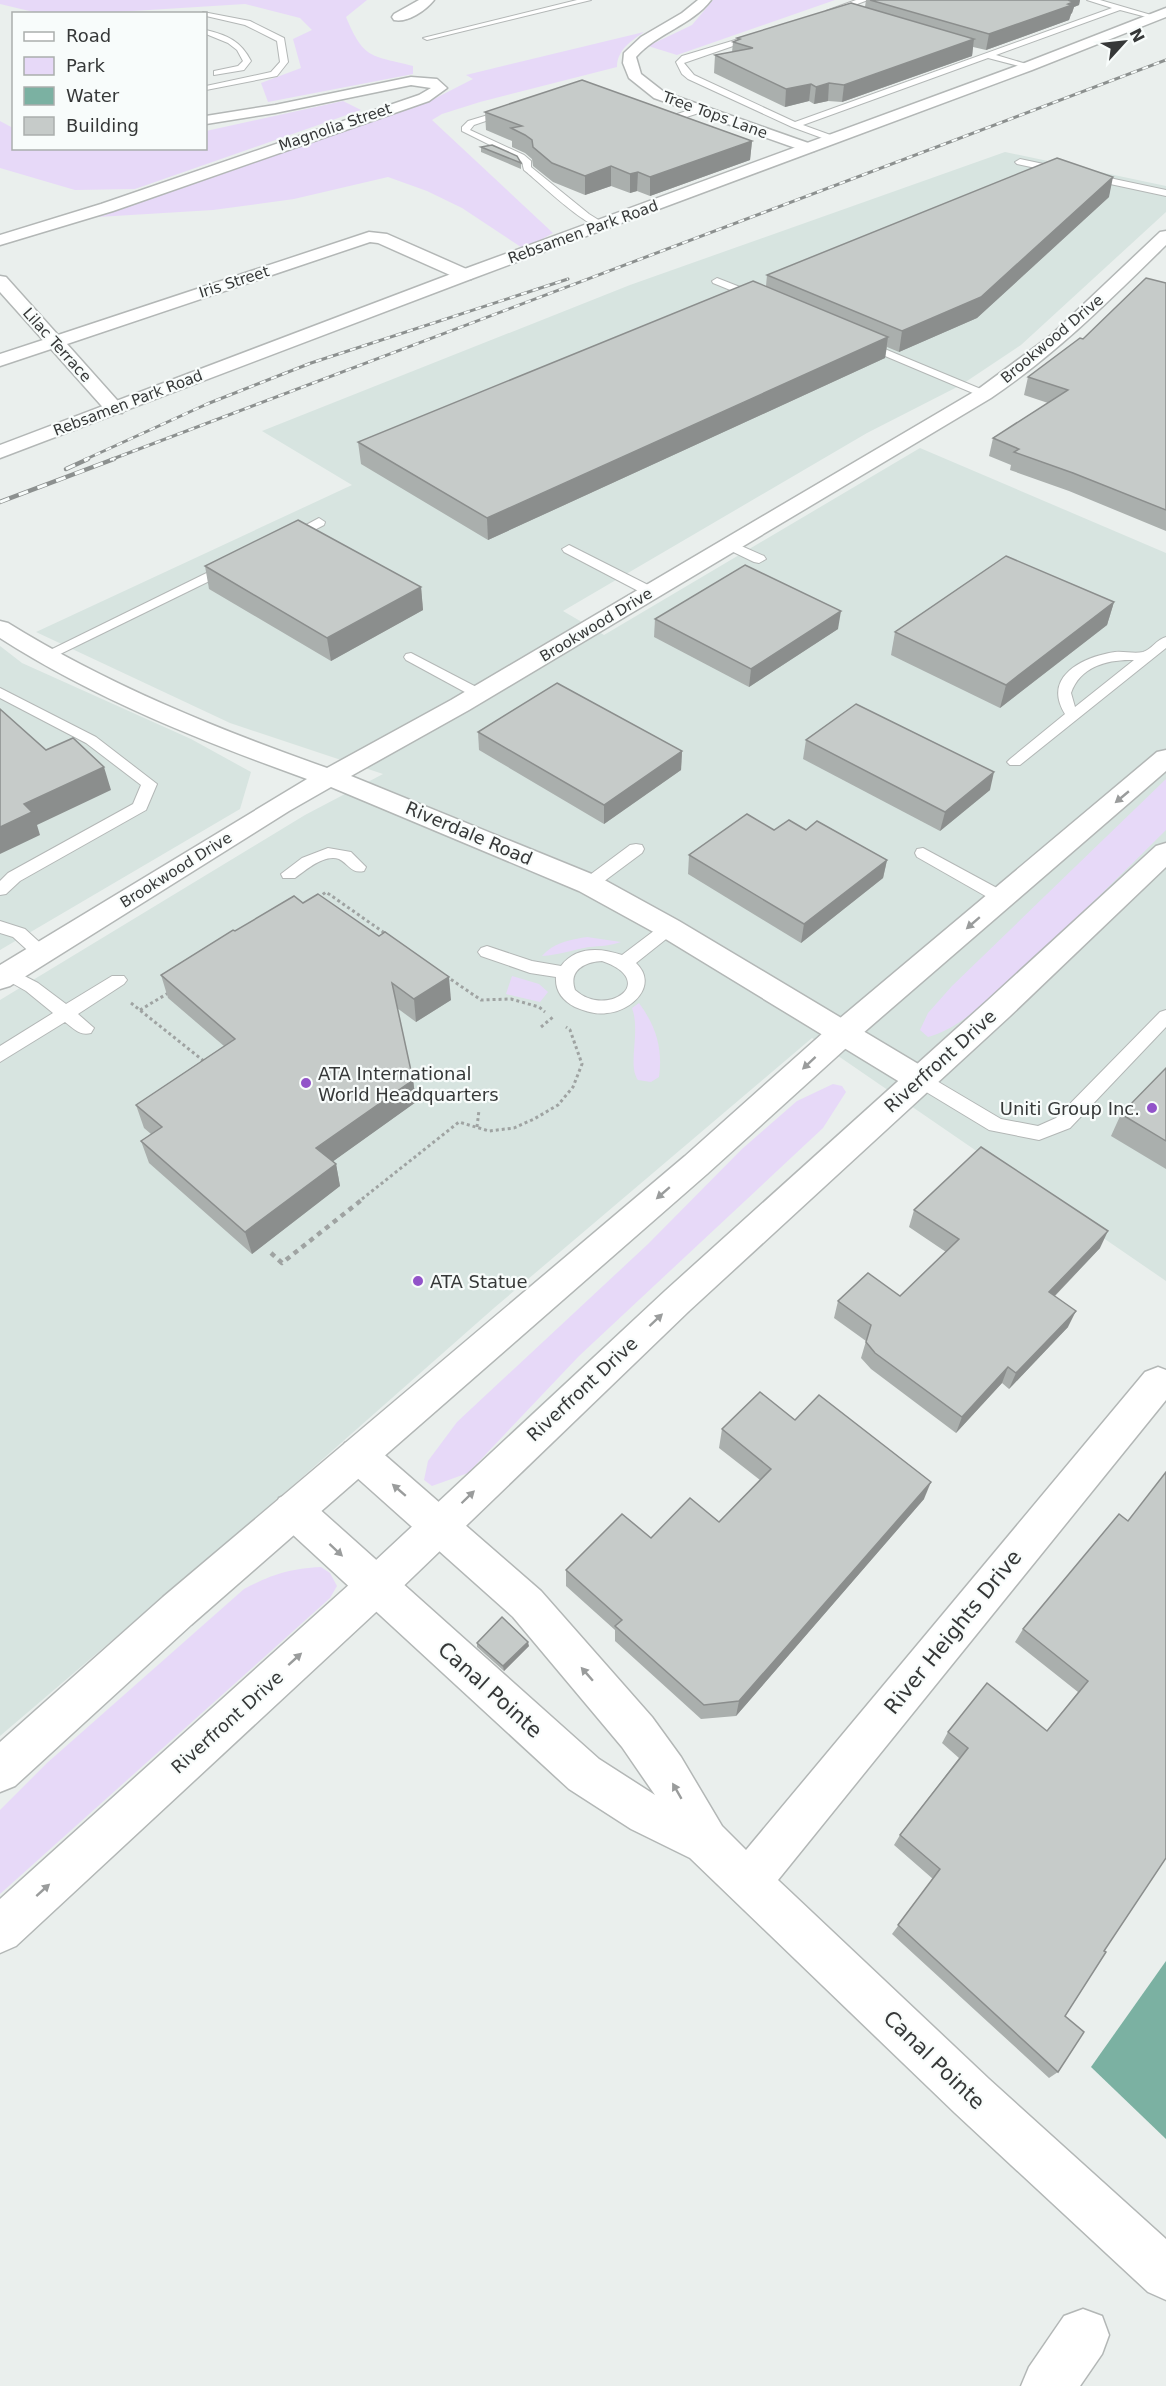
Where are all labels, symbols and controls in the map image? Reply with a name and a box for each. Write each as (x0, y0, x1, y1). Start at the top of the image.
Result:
legend (12, 12, 207, 150)
north arrow (1094, 12, 1154, 72)
text: Road (66, 25, 111, 46)
text: N (1125, 25, 1148, 46)
text: Park (66, 55, 105, 76)
text: Water (66, 85, 120, 106)
street label: Tree Tops Lane (659, 87, 770, 142)
street label: Magnolia Street (276, 99, 394, 155)
text: Building (66, 115, 139, 136)
street label: Rebsamen Park Road (505, 196, 661, 268)
street label: Iris Street (197, 262, 272, 302)
street label: Brookwood Drive (997, 291, 1107, 387)
street label: Lilac Terrace (19, 304, 95, 386)
street label: Rebsamen Park Road (51, 366, 205, 440)
street label: Brookwood Drive (536, 584, 656, 666)
one-way arrow (1115, 790, 1130, 803)
street label: Riverdale Road (402, 797, 536, 869)
street label: Brookwood Drive (117, 828, 235, 912)
one-way arrow (966, 916, 981, 929)
street label: Riverfront Drive (880, 1005, 1000, 1117)
one-way arrow (803, 1056, 817, 1070)
place label: ATA International World Headquarters (318, 1063, 499, 1105)
marker: ATA International World Headquarters (299, 1076, 313, 1090)
place label: Uniti Group Inc. (1000, 1098, 1140, 1119)
marker: Uniti Group Inc. (1145, 1101, 1159, 1115)
one-way arrow (655, 1186, 671, 1199)
place label: ATA Statue (430, 1271, 528, 1292)
marker: ATA Statue (411, 1274, 425, 1288)
one-way arrow (648, 1314, 663, 1327)
street label: Riverfront Drive (522, 1332, 642, 1446)
one-way arrow (392, 1484, 407, 1497)
one-way arrow (461, 1491, 475, 1505)
one-way arrow (328, 1543, 343, 1556)
street label: River Heights Drive (879, 1545, 1027, 1719)
street label: Canal Pointe (433, 1637, 547, 1743)
one-way arrow (288, 1652, 303, 1666)
street label: Riverfront Drive (167, 1666, 287, 1778)
one-way arrow (581, 1667, 594, 1682)
one-way arrow (672, 1782, 682, 1799)
one-way arrow (35, 1884, 50, 1897)
street label: Canal Pointe (878, 2006, 990, 2114)

